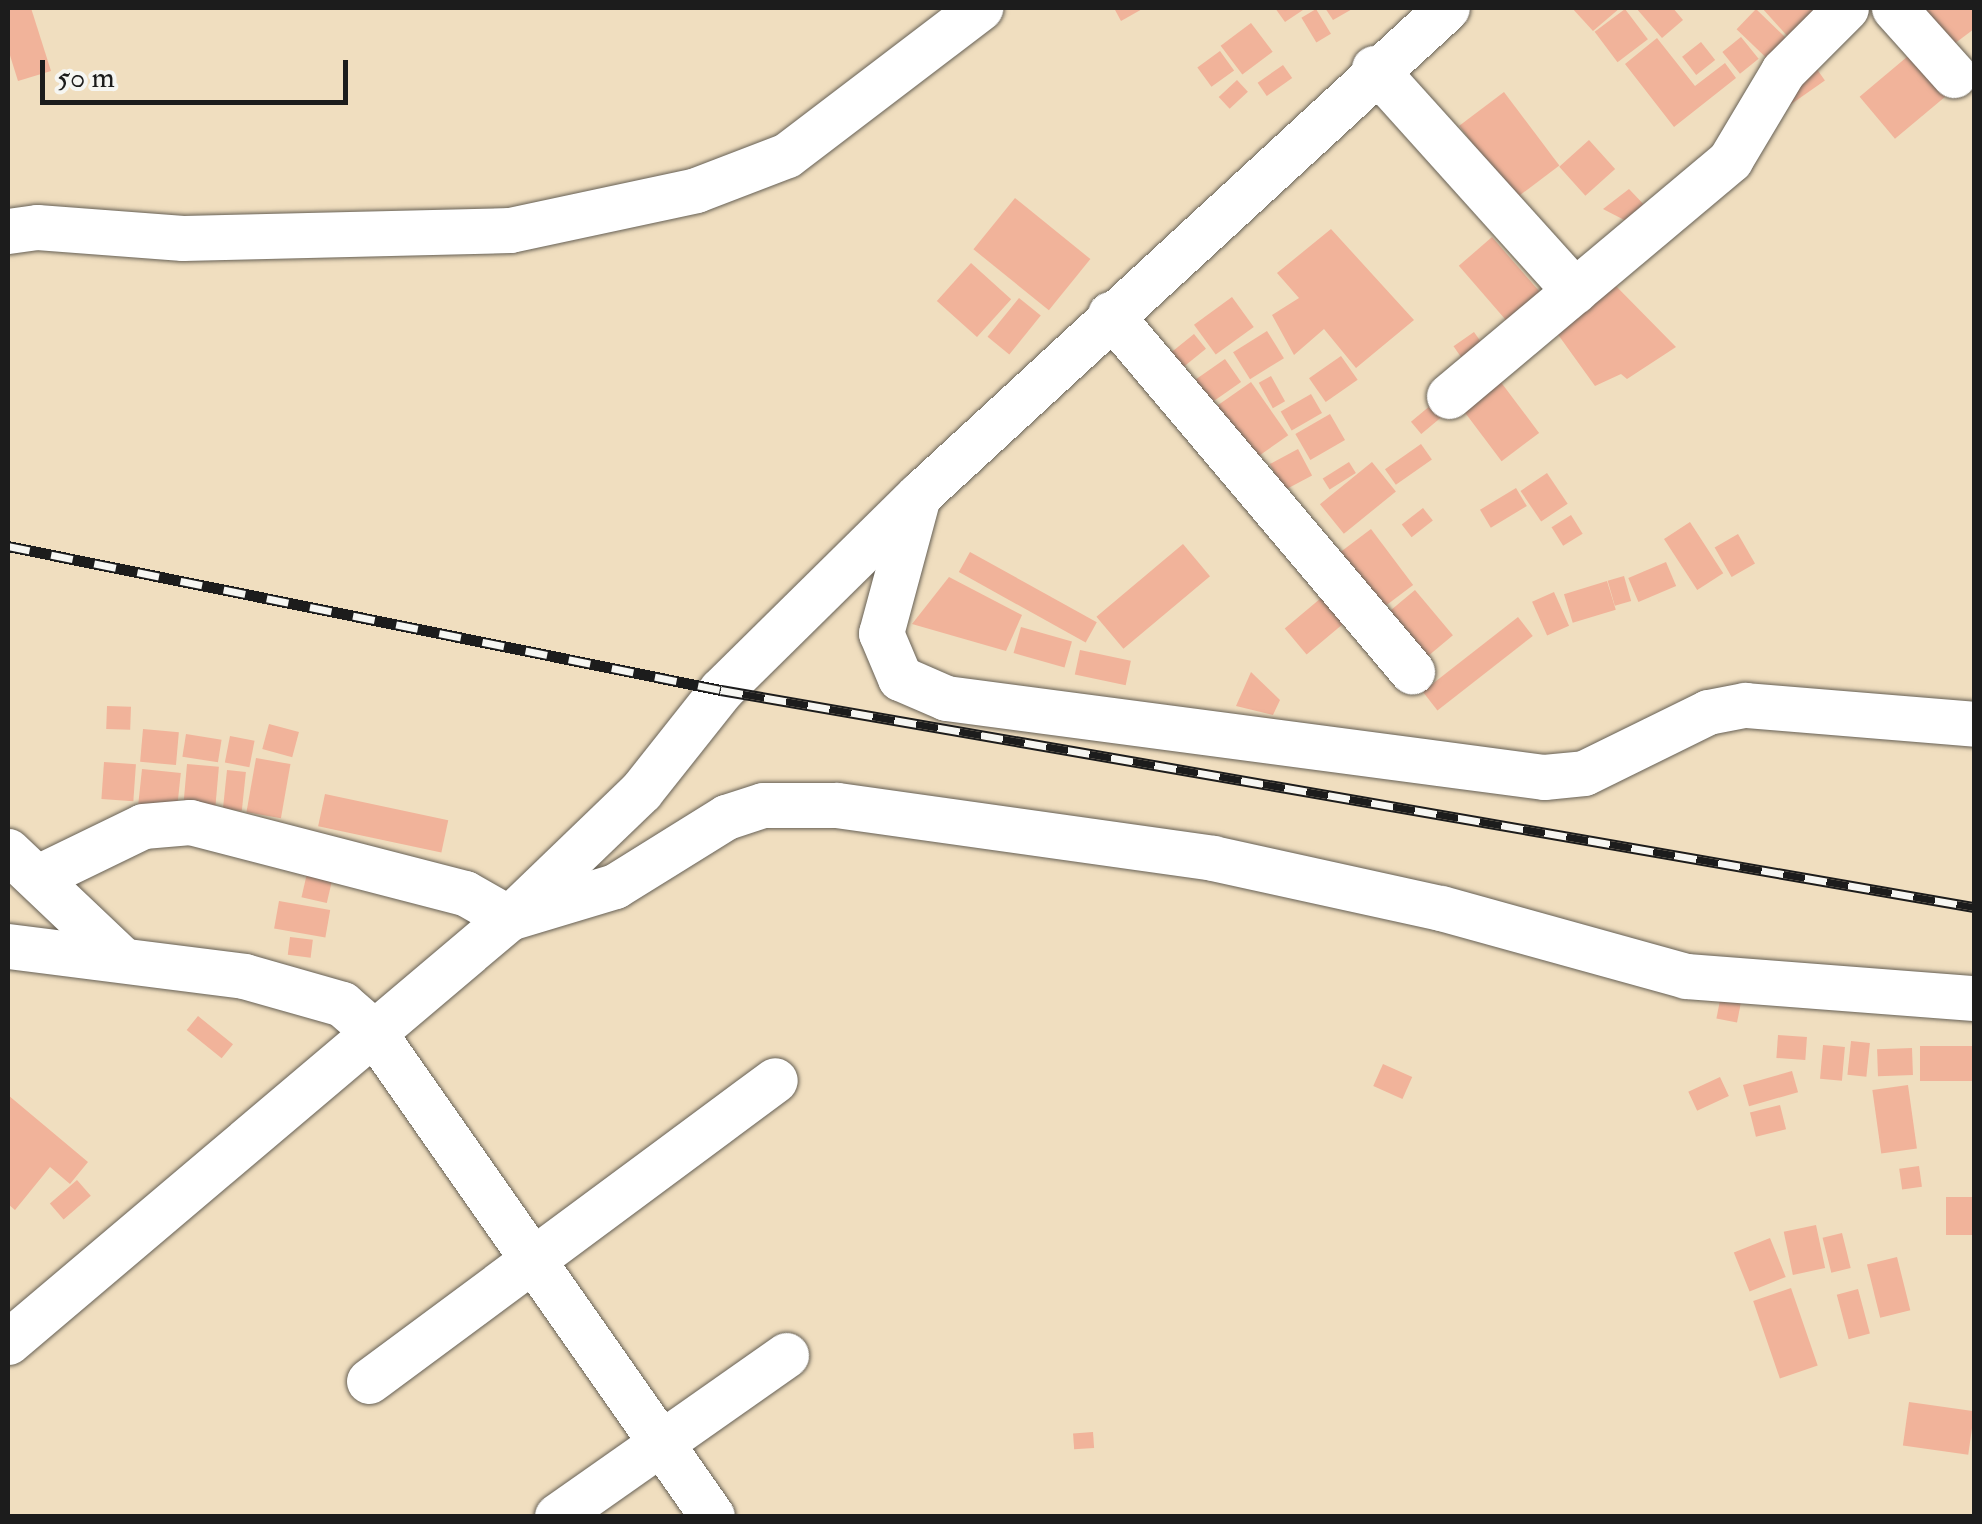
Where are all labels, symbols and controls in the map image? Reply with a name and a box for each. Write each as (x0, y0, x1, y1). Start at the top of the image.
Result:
scale bar (45, 40, 352, 102)
text: 50 m (57, 59, 115, 96)

